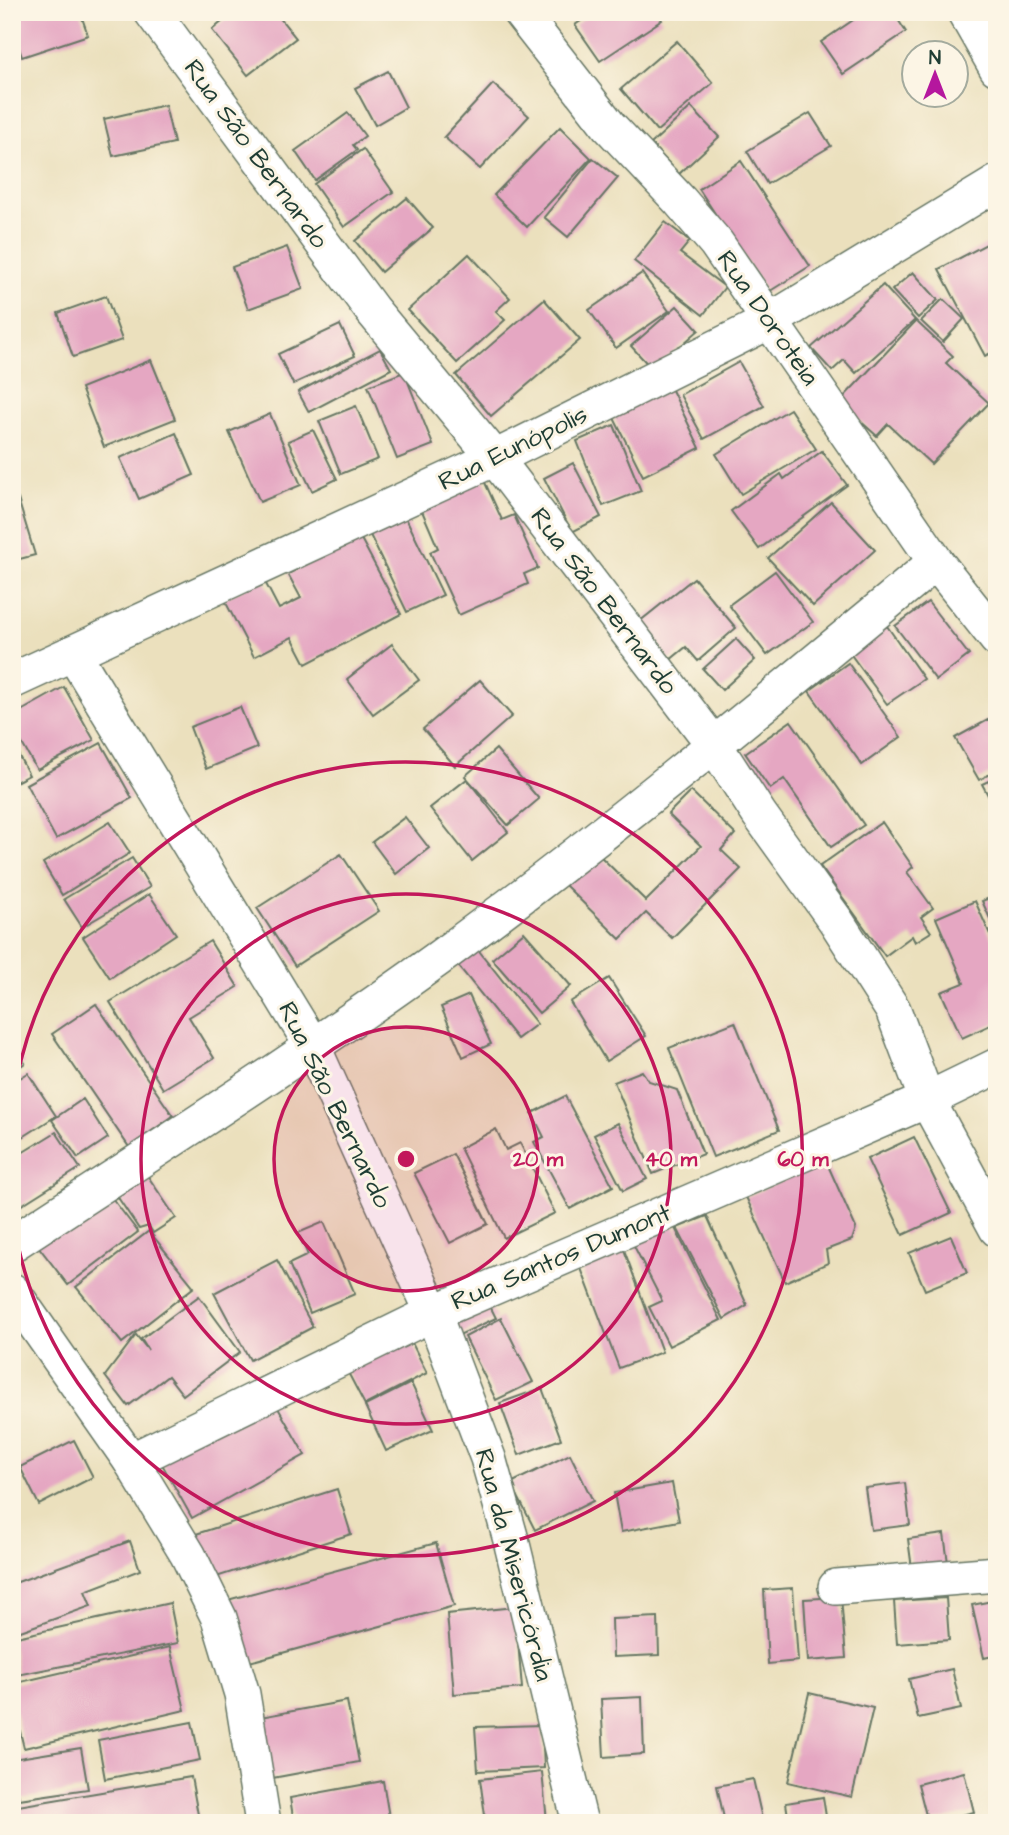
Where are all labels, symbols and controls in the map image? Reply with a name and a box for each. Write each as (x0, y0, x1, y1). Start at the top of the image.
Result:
north arrow (900, 38, 970, 108)
text: N (929, 45, 941, 72)
street label: Rua São Bernardo (175, 52, 337, 256)
street label: Rua Doroteia (708, 243, 828, 393)
street label: Rua Eunópolis (432, 396, 594, 500)
street label: Rua São Bernardo (522, 500, 687, 702)
street label: Rua São Bernardo (269, 996, 401, 1215)
text: 20 m (512, 1145, 564, 1174)
text: 40 m (645, 1145, 698, 1174)
text: 60 m (777, 1145, 829, 1174)
centre of rings (394, 1147, 418, 1171)
street label: Rua Santos Dumont (446, 1194, 677, 1320)
street label: Rua da Misericórdia (466, 1445, 562, 1685)

